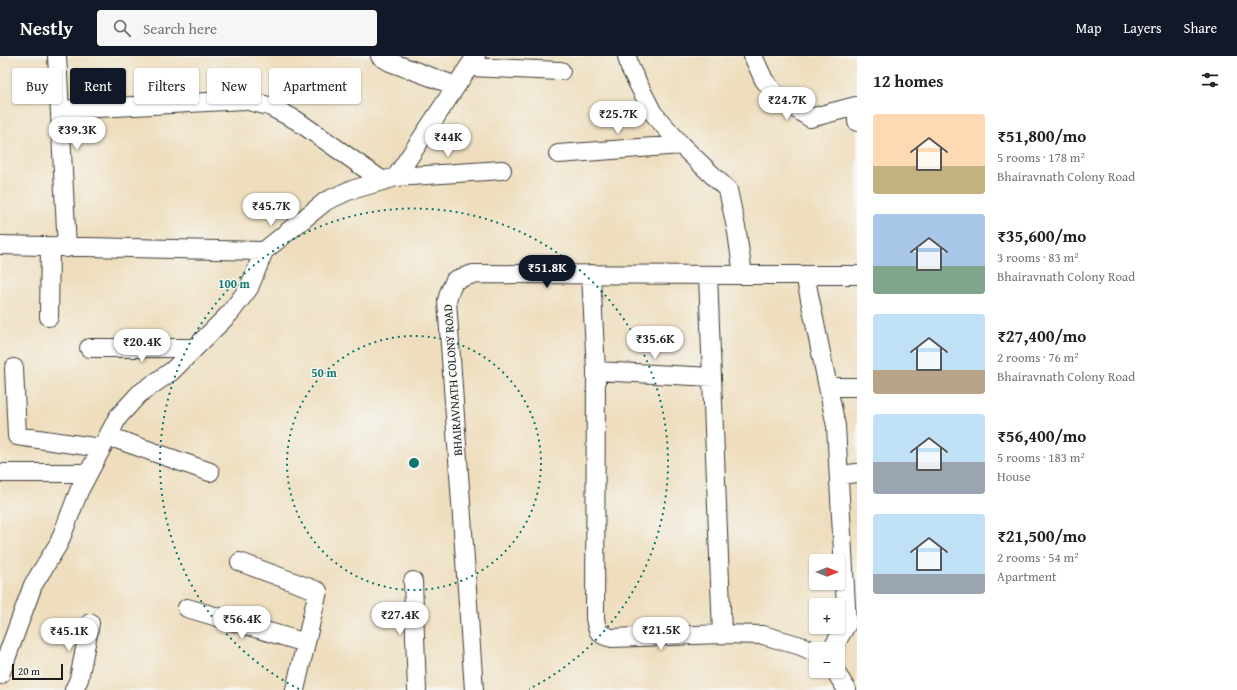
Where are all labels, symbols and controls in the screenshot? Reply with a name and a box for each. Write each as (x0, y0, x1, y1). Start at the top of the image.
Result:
search box (97, 10, 377, 46)
text: Nestly (20, 14, 73, 42)
icon: search (111, 17, 133, 39)
text: Search here (143, 18, 217, 39)
text: Map (1076, 18, 1102, 38)
text: Layers (1124, 18, 1162, 38)
text: Share (1184, 18, 1217, 38)
chip: Buy (12, 68, 62, 104)
chip: Rent (70, 68, 126, 104)
chip: Filters (134, 68, 199, 104)
chip: New (207, 68, 261, 104)
chip: Apartment (269, 68, 361, 104)
text: 12 homes (873, 68, 944, 93)
icon: filters (1199, 69, 1221, 91)
pin: ₹24.7K (754, 87, 820, 121)
text: ₹24.7K (768, 90, 806, 109)
pin: ₹25.7K (585, 101, 651, 135)
text: ₹25.7K (599, 104, 637, 123)
pin: ₹39.3K (44, 117, 110, 151)
text: ₹39.3K (58, 120, 96, 139)
text: ₹51,800/mo (997, 123, 1086, 148)
pin: ₹44K (424, 124, 472, 158)
text: ₹44K (434, 127, 462, 146)
icon: home (905, 130, 953, 178)
text: 5 rooms · 178 m² (997, 148, 1085, 167)
text: Bhairavnath Colony Road (997, 167, 1135, 186)
pin: ₹45.7K (238, 193, 304, 227)
text: ₹45.7K (252, 196, 290, 215)
text: ₹35,600/mo (997, 223, 1086, 248)
icon: home (905, 230, 953, 278)
text: 3 rooms · 83 m² (997, 248, 1079, 267)
pin: ₹51.8K (514, 255, 580, 289)
text: ₹51.8K (528, 258, 566, 277)
text: Bhairavnath Colony Road (997, 267, 1135, 286)
text: 100 m (218, 275, 251, 292)
street label: BHAIRAVNATH COLONY ROAD (439, 304, 466, 456)
text: ₹27,400/mo (997, 323, 1086, 348)
pin: ₹35.6K (622, 326, 688, 360)
pin: ₹20.4K (109, 329, 175, 363)
text: ₹35.6K (636, 329, 674, 348)
icon: home (905, 330, 953, 378)
text: ₹20.4K (123, 332, 161, 351)
text: 2 rooms · 76 m² (997, 348, 1079, 367)
text: 50 m (311, 364, 337, 381)
text: Bhairavnath Colony Road (997, 367, 1135, 386)
text: ₹56,400/mo (997, 423, 1086, 448)
icon: home (905, 430, 953, 478)
text: 5 rooms · 183 m² (997, 448, 1085, 467)
centre of rings (407, 456, 421, 470)
text: House (997, 467, 1031, 486)
text: ₹21,500/mo (997, 523, 1086, 548)
icon: home (905, 530, 953, 578)
text: 2 rooms · 54 m² (997, 548, 1079, 567)
north arrow (809, 554, 845, 590)
map controls (809, 554, 845, 678)
text: Apartment (997, 567, 1057, 586)
button: + (809, 598, 845, 634)
pin: ₹27.4K (367, 602, 433, 636)
text: ₹27.4K (381, 605, 419, 624)
pin: ₹56.4K (209, 606, 275, 640)
text: ₹56.4K (223, 609, 261, 628)
pin: ₹21.5K (628, 617, 694, 651)
pin: ₹45.1K (36, 618, 102, 652)
text: ₹21.5K (642, 620, 680, 639)
text: ₹45.1K (50, 621, 88, 640)
button: − (809, 642, 845, 678)
scale bar (12, 662, 63, 681)
text: 20 m (18, 663, 40, 679)

